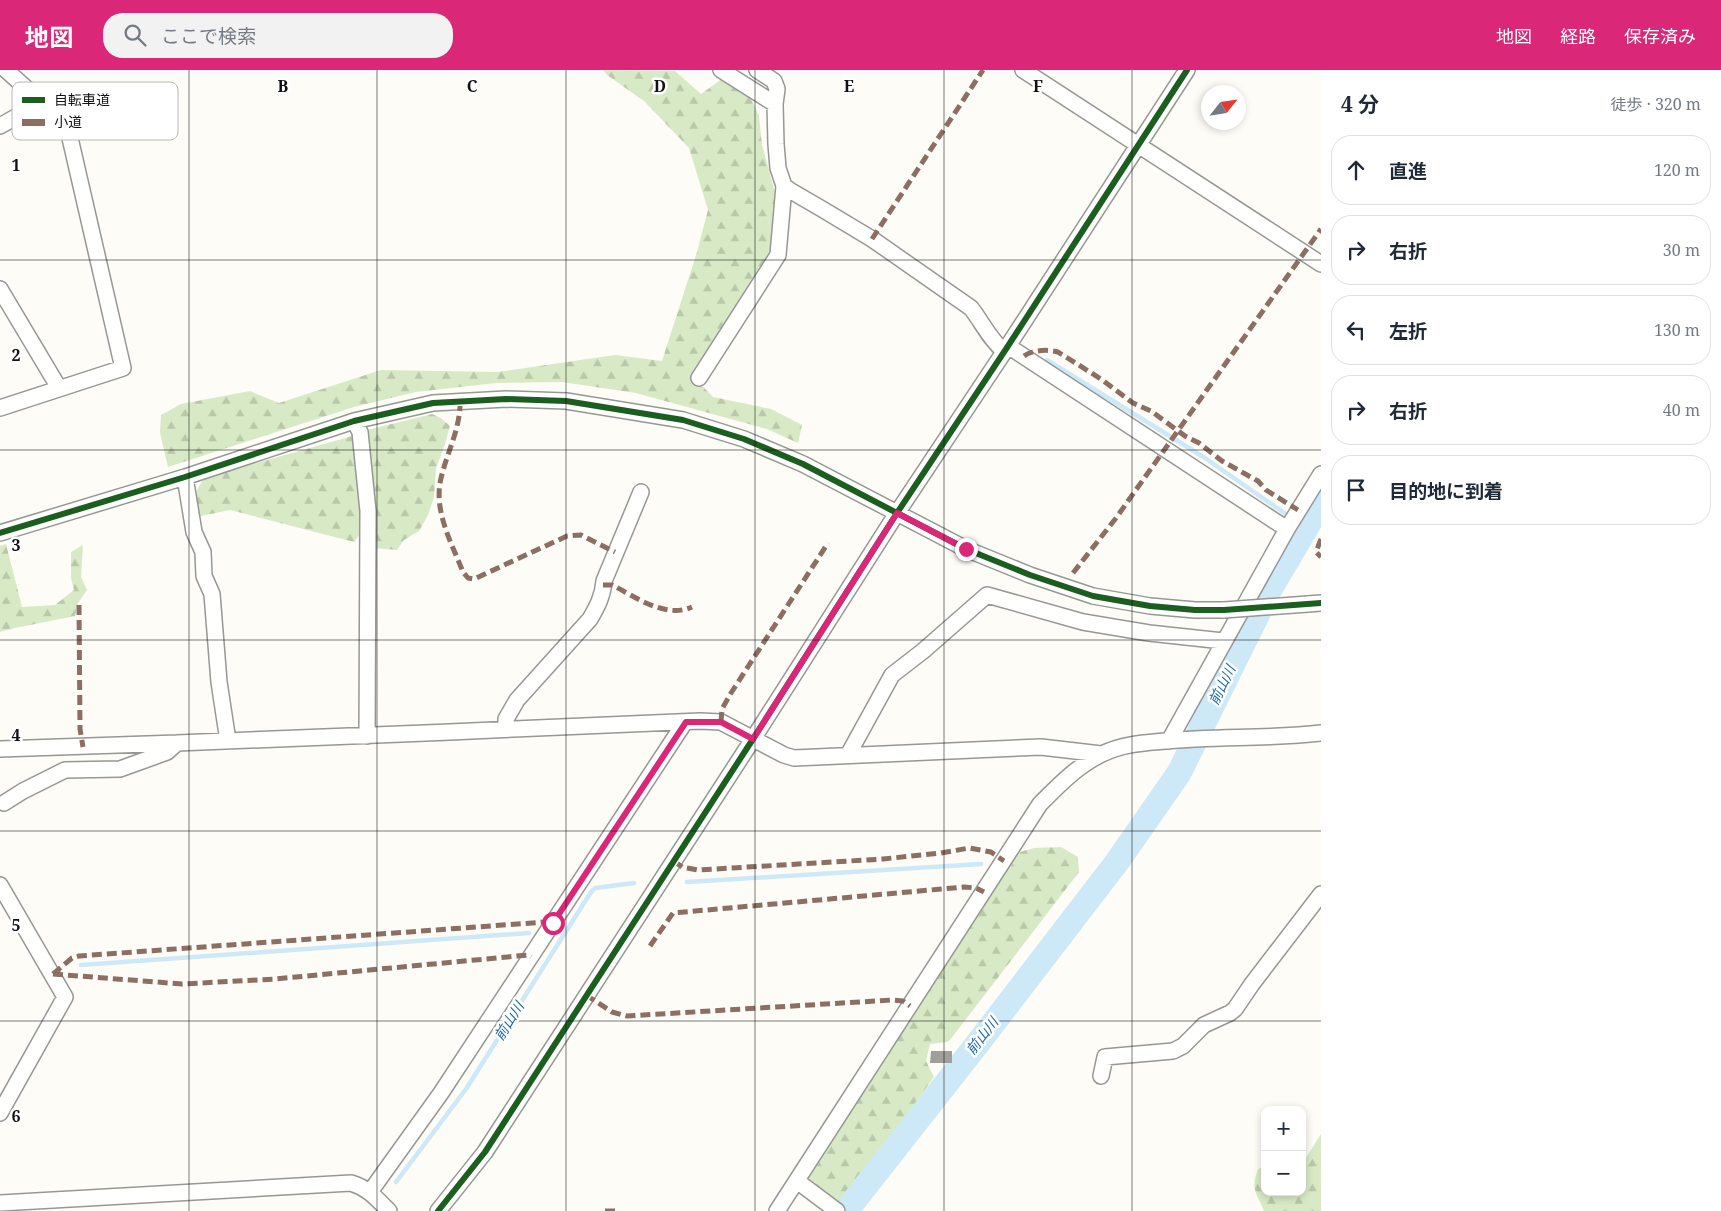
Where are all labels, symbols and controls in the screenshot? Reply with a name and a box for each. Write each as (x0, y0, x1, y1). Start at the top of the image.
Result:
search box (103, 13, 453, 58)
text: 地図 (25, 20, 73, 53)
icon: search (121, 21, 149, 49)
text: ここで検索 (161, 23, 256, 49)
text: 地図 (1496, 24, 1532, 48)
text: 経路 (1560, 24, 1596, 48)
text: 保存済み (1624, 24, 1696, 48)
text: B (278, 75, 289, 97)
text: C (467, 75, 478, 97)
text: D (654, 75, 666, 97)
text: E (844, 75, 854, 97)
text: F (1033, 75, 1043, 97)
legend (12, 82, 178, 140)
north arrow (1201, 85, 1246, 130)
text: 自転車道 (54, 90, 110, 109)
text: 4 分 (1341, 90, 1379, 118)
text: 徒歩 · 320 m (1611, 93, 1701, 115)
text: 小道 (54, 112, 82, 131)
text: 1 (11, 154, 21, 176)
icon: ahead (1342, 156, 1370, 184)
text: 直進 (1389, 158, 1427, 184)
text: 120 m (1654, 159, 1700, 181)
icon: right (1342, 236, 1370, 264)
text: 右折 (1389, 238, 1427, 264)
text: 30 m (1663, 239, 1700, 261)
icon: left (1342, 316, 1370, 344)
text: 左折 (1389, 318, 1427, 344)
text: 130 m (1654, 319, 1700, 341)
text: 2 (11, 344, 21, 366)
icon: right (1342, 396, 1370, 424)
text: 右折 (1389, 398, 1427, 424)
text: 40 m (1663, 399, 1700, 421)
icon: arrive (1342, 476, 1370, 504)
text: 目的地に到着 (1389, 478, 1503, 504)
text: 3 (11, 534, 21, 556)
route end (955, 538, 978, 561)
water label: 前山川 (1204, 660, 1240, 708)
text: 4 (11, 724, 21, 746)
route start (542, 912, 565, 935)
text: 5 (11, 914, 21, 936)
water label: 前山川 (489, 996, 529, 1044)
water label: 前山川 (961, 1012, 1003, 1058)
text: 6 (11, 1105, 21, 1127)
map controls (1261, 1106, 1306, 1196)
button: + (1261, 1106, 1306, 1151)
button: − (1261, 1151, 1306, 1196)

